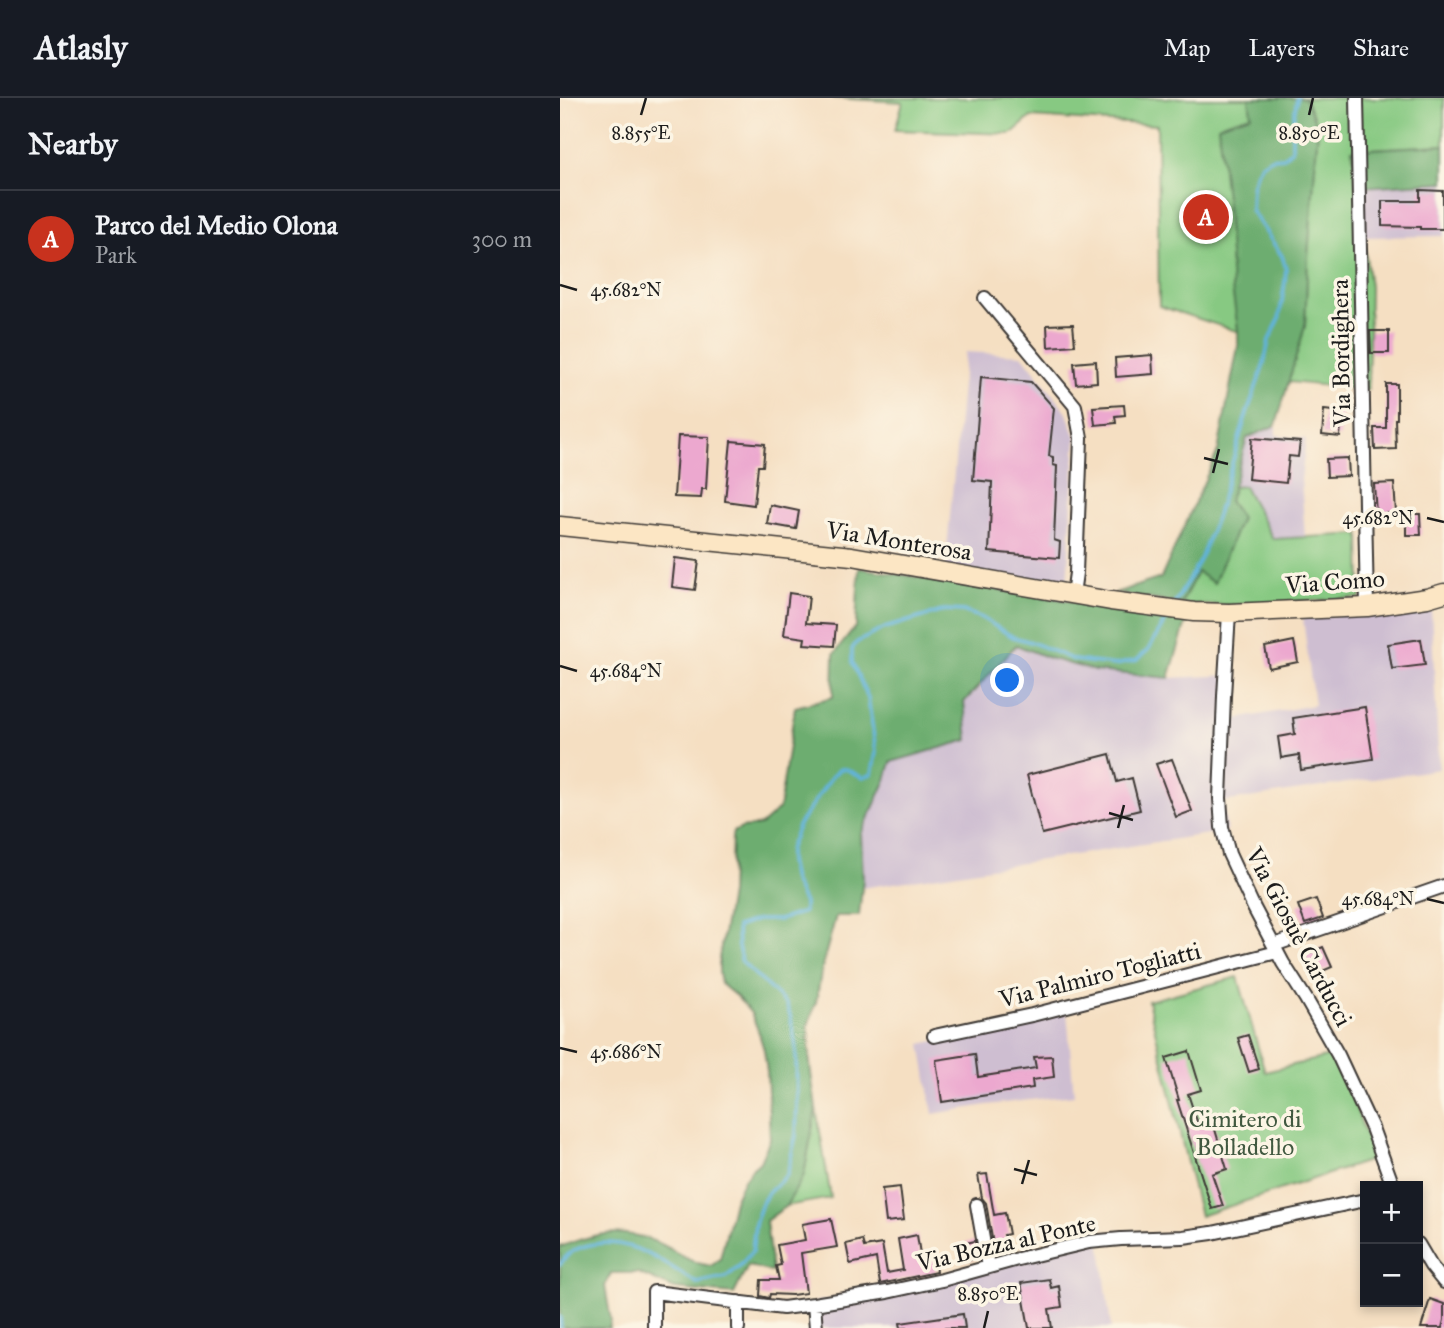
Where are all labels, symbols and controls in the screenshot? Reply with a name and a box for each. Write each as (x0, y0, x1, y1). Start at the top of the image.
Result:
text: Atlasly (35, 28, 127, 68)
text: Map (1164, 33, 1211, 63)
text: Layers (1249, 33, 1315, 63)
text: Share (1353, 33, 1409, 63)
text: 8.855°E (611, 122, 671, 144)
text: 8.850°E (1278, 122, 1340, 144)
text: Nearby (28, 126, 118, 162)
pin: A (1183, 191, 1229, 243)
text: Parco del Medio Olona (95, 209, 338, 241)
text: A (43, 225, 59, 253)
text: 300 m (472, 225, 532, 253)
text: Park (95, 241, 137, 269)
street label: Via Bordighera (1325, 278, 1357, 428)
text: 45.682°N (590, 279, 662, 301)
text: 45.682°N (1342, 507, 1414, 529)
street label: Via Monterosa (823, 515, 975, 567)
street label: Via Como (1283, 564, 1386, 601)
text: 45.684°N (590, 660, 662, 682)
your location (990, 663, 1024, 697)
street label: Via Giosuè Carducci (1239, 841, 1359, 1032)
text: 45.684°N (1342, 888, 1414, 910)
street label: Via Palmiro Togliatti (995, 935, 1204, 1015)
text: 45.686°N (590, 1041, 662, 1063)
park label: Cimitero di Bolladello (1188, 1104, 1302, 1162)
map controls (1360, 1181, 1423, 1307)
button: + (1360, 1181, 1423, 1244)
street label: Via Bozza al Ponte (913, 1208, 1098, 1278)
button: − (1360, 1244, 1423, 1307)
text: 8.850°E (957, 1283, 1019, 1305)

